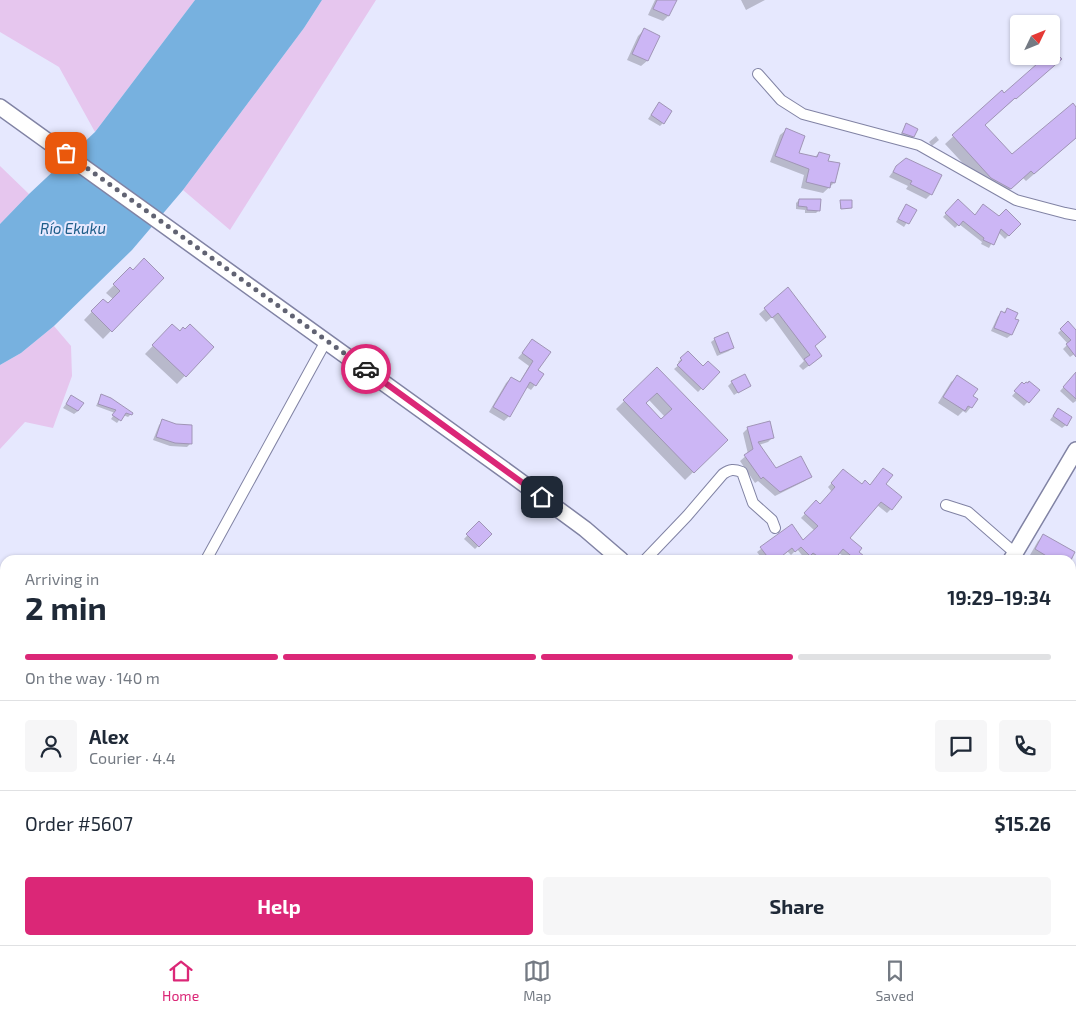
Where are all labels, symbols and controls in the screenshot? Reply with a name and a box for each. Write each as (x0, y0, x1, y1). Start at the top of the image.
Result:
north arrow (1010, 15, 1060, 65)
map controls (1010, 15, 1060, 65)
pin (45, 132, 87, 174)
icon: bag (52, 139, 80, 167)
water label: Río Ekuku (40, 219, 106, 237)
courier (341, 344, 391, 394)
icon: car (352, 355, 380, 383)
pin (521, 476, 563, 518)
icon: home (528, 483, 556, 511)
text: Arriving in (25, 569, 99, 588)
text: 19:29–19:34 (947, 586, 1051, 609)
text: 2 min (25, 588, 107, 626)
text: On the way · 140 m (25, 668, 160, 687)
button: person (25, 720, 77, 772)
button: chat (935, 720, 987, 772)
button: phone (999, 720, 1051, 772)
text: Alex (89, 725, 129, 748)
text: Courier · 4.4 (89, 748, 176, 767)
text: Order #5607 (25, 812, 133, 835)
text: $15.26 (994, 812, 1051, 835)
button: Help (25, 877, 533, 935)
button: Share (543, 877, 1051, 935)
tab: Home (162, 957, 199, 1004)
tab: Map (523, 957, 551, 1004)
tab: Saved (876, 957, 914, 1004)

